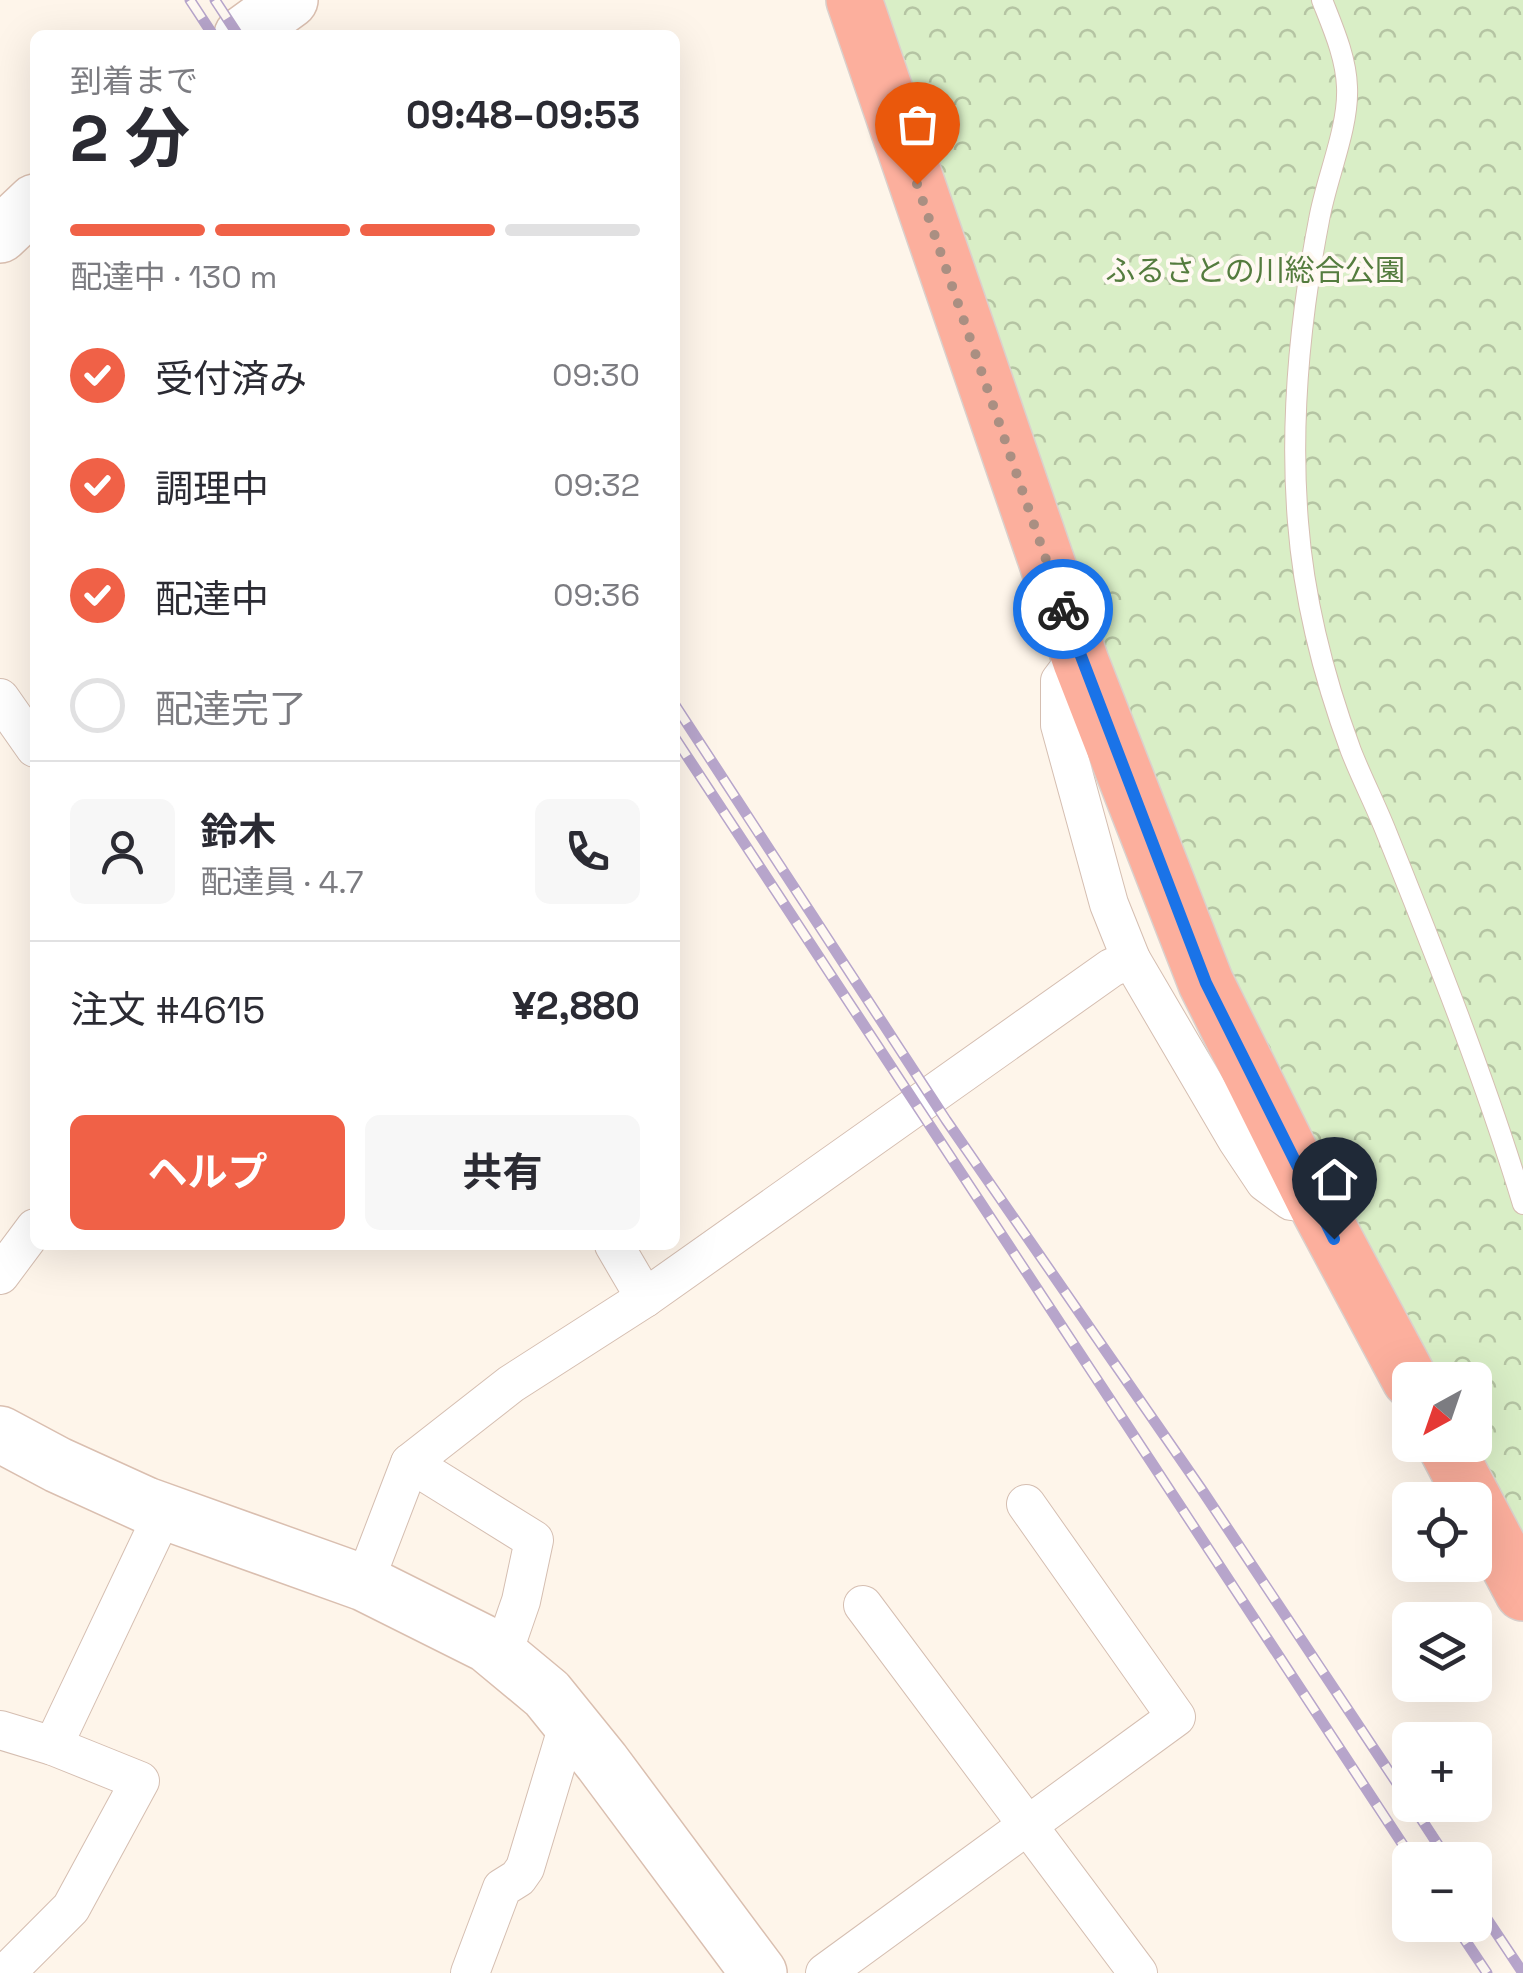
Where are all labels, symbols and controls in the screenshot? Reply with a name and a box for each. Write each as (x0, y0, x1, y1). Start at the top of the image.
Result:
text: 到着まで (70, 61, 198, 101)
pin (875, 82, 960, 185)
text: 09:48–09:53 (406, 91, 640, 139)
text: 2 分 (70, 97, 190, 180)
icon: bag (890, 97, 945, 152)
park label: ふるさとの川総合公園 (1105, 251, 1405, 290)
text: 配達中 · 130 m (70, 257, 277, 297)
icon: check (70, 348, 125, 403)
text: 受付済み (155, 355, 307, 403)
text: 09:30 (552, 355, 640, 395)
icon: check (70, 458, 125, 513)
text: 調理中 (155, 465, 269, 513)
text: 09:32 (553, 465, 640, 505)
courier (1013, 559, 1113, 659)
icon: check (70, 568, 125, 623)
text: 配達中 (155, 575, 269, 623)
text: 09:36 (553, 575, 640, 615)
icon: bike (1036, 582, 1091, 637)
text: 配達完了 (155, 685, 307, 733)
button: person (70, 799, 175, 904)
button: phone (535, 799, 640, 904)
text: 鈴木 (200, 808, 276, 856)
text: 配達員 · 4.7 (200, 862, 363, 902)
text: ¥2,880 (512, 982, 640, 1030)
text: 注文 #4615 (70, 986, 265, 1034)
button: ヘルプ (70, 1115, 345, 1230)
button: 共有 (365, 1115, 640, 1230)
pin (1292, 1137, 1377, 1240)
icon: home (1307, 1152, 1362, 1207)
north arrow (1392, 1362, 1492, 1462)
map controls (1392, 1362, 1492, 1942)
button: locate (1392, 1482, 1492, 1582)
button: layers (1392, 1602, 1492, 1702)
button: + (1392, 1722, 1492, 1822)
button: − (1392, 1842, 1492, 1942)

